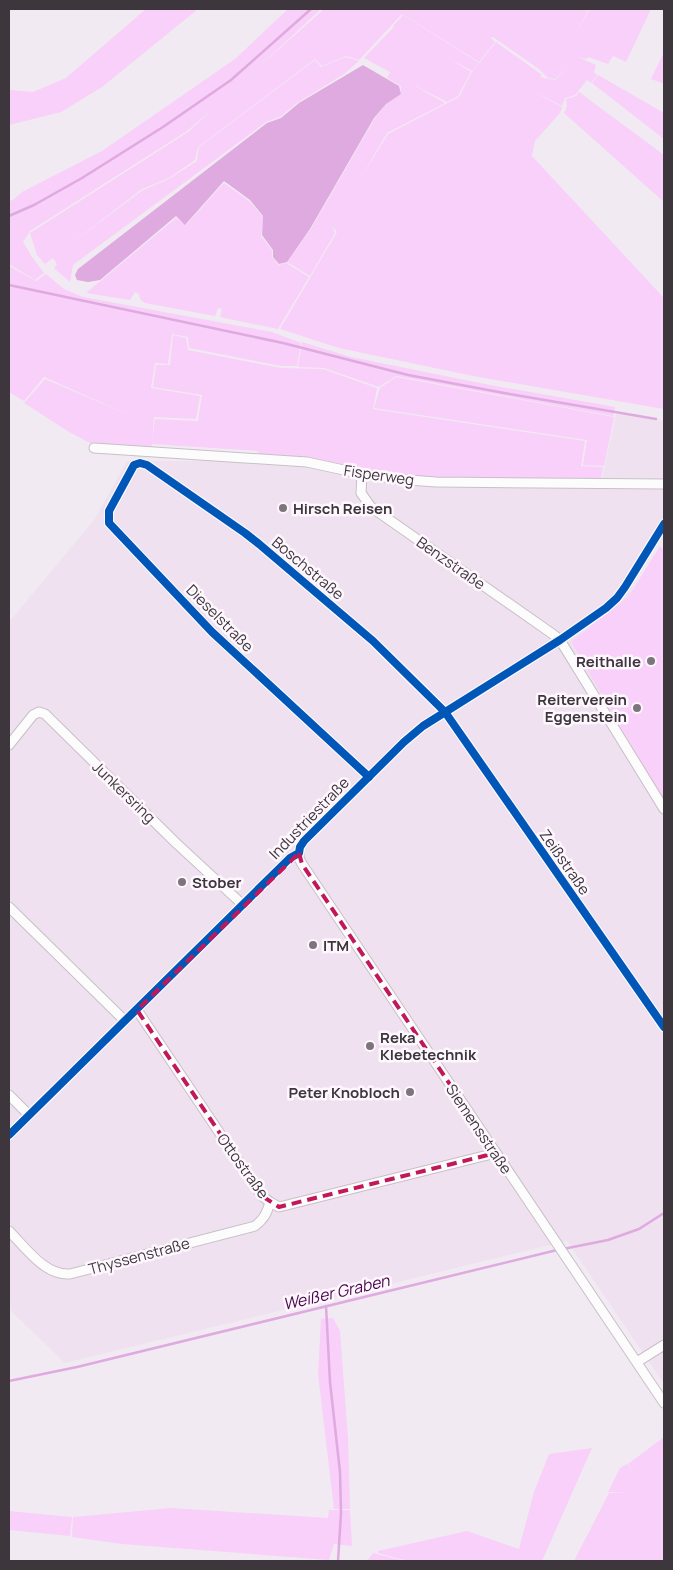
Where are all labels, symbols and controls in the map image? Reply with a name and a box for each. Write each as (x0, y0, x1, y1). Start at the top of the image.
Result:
street label: Fisperweg (342, 460, 416, 490)
place label: Hirsch Reisen (293, 498, 392, 519)
marker: Hirsch Reisen (277, 502, 289, 514)
street label: Boschstraße (267, 532, 349, 605)
street label: Benzstraße (412, 532, 490, 595)
street label: Dieselstraße (182, 580, 259, 657)
place label: Reithalle (576, 651, 641, 672)
marker: Reithalle (645, 655, 657, 667)
place label: Reiterverein Eggenstein (537, 689, 627, 727)
marker: Reiterverein Eggenstein (631, 702, 643, 714)
street label: Junkersring (88, 756, 160, 828)
street label: Industriestraße (264, 772, 354, 864)
street label: Zeißstraße (535, 825, 595, 899)
place label: Stober (192, 872, 241, 893)
marker: Stober (176, 876, 188, 888)
place label: ITM (323, 935, 349, 956)
marker: ITM (307, 939, 319, 951)
place label: Reka Klebetechnik (380, 1027, 477, 1065)
marker: Reka Klebetechnik (364, 1040, 376, 1052)
street label: Siemensstraße (441, 1080, 517, 1178)
place label: Peter Knobloch (288, 1082, 400, 1103)
marker: Peter Knobloch (404, 1086, 416, 1098)
street label: Ottostraße (212, 1129, 274, 1203)
street label: Thyssenstraße (86, 1232, 192, 1280)
water label: Weißer Graben (281, 1269, 392, 1315)

